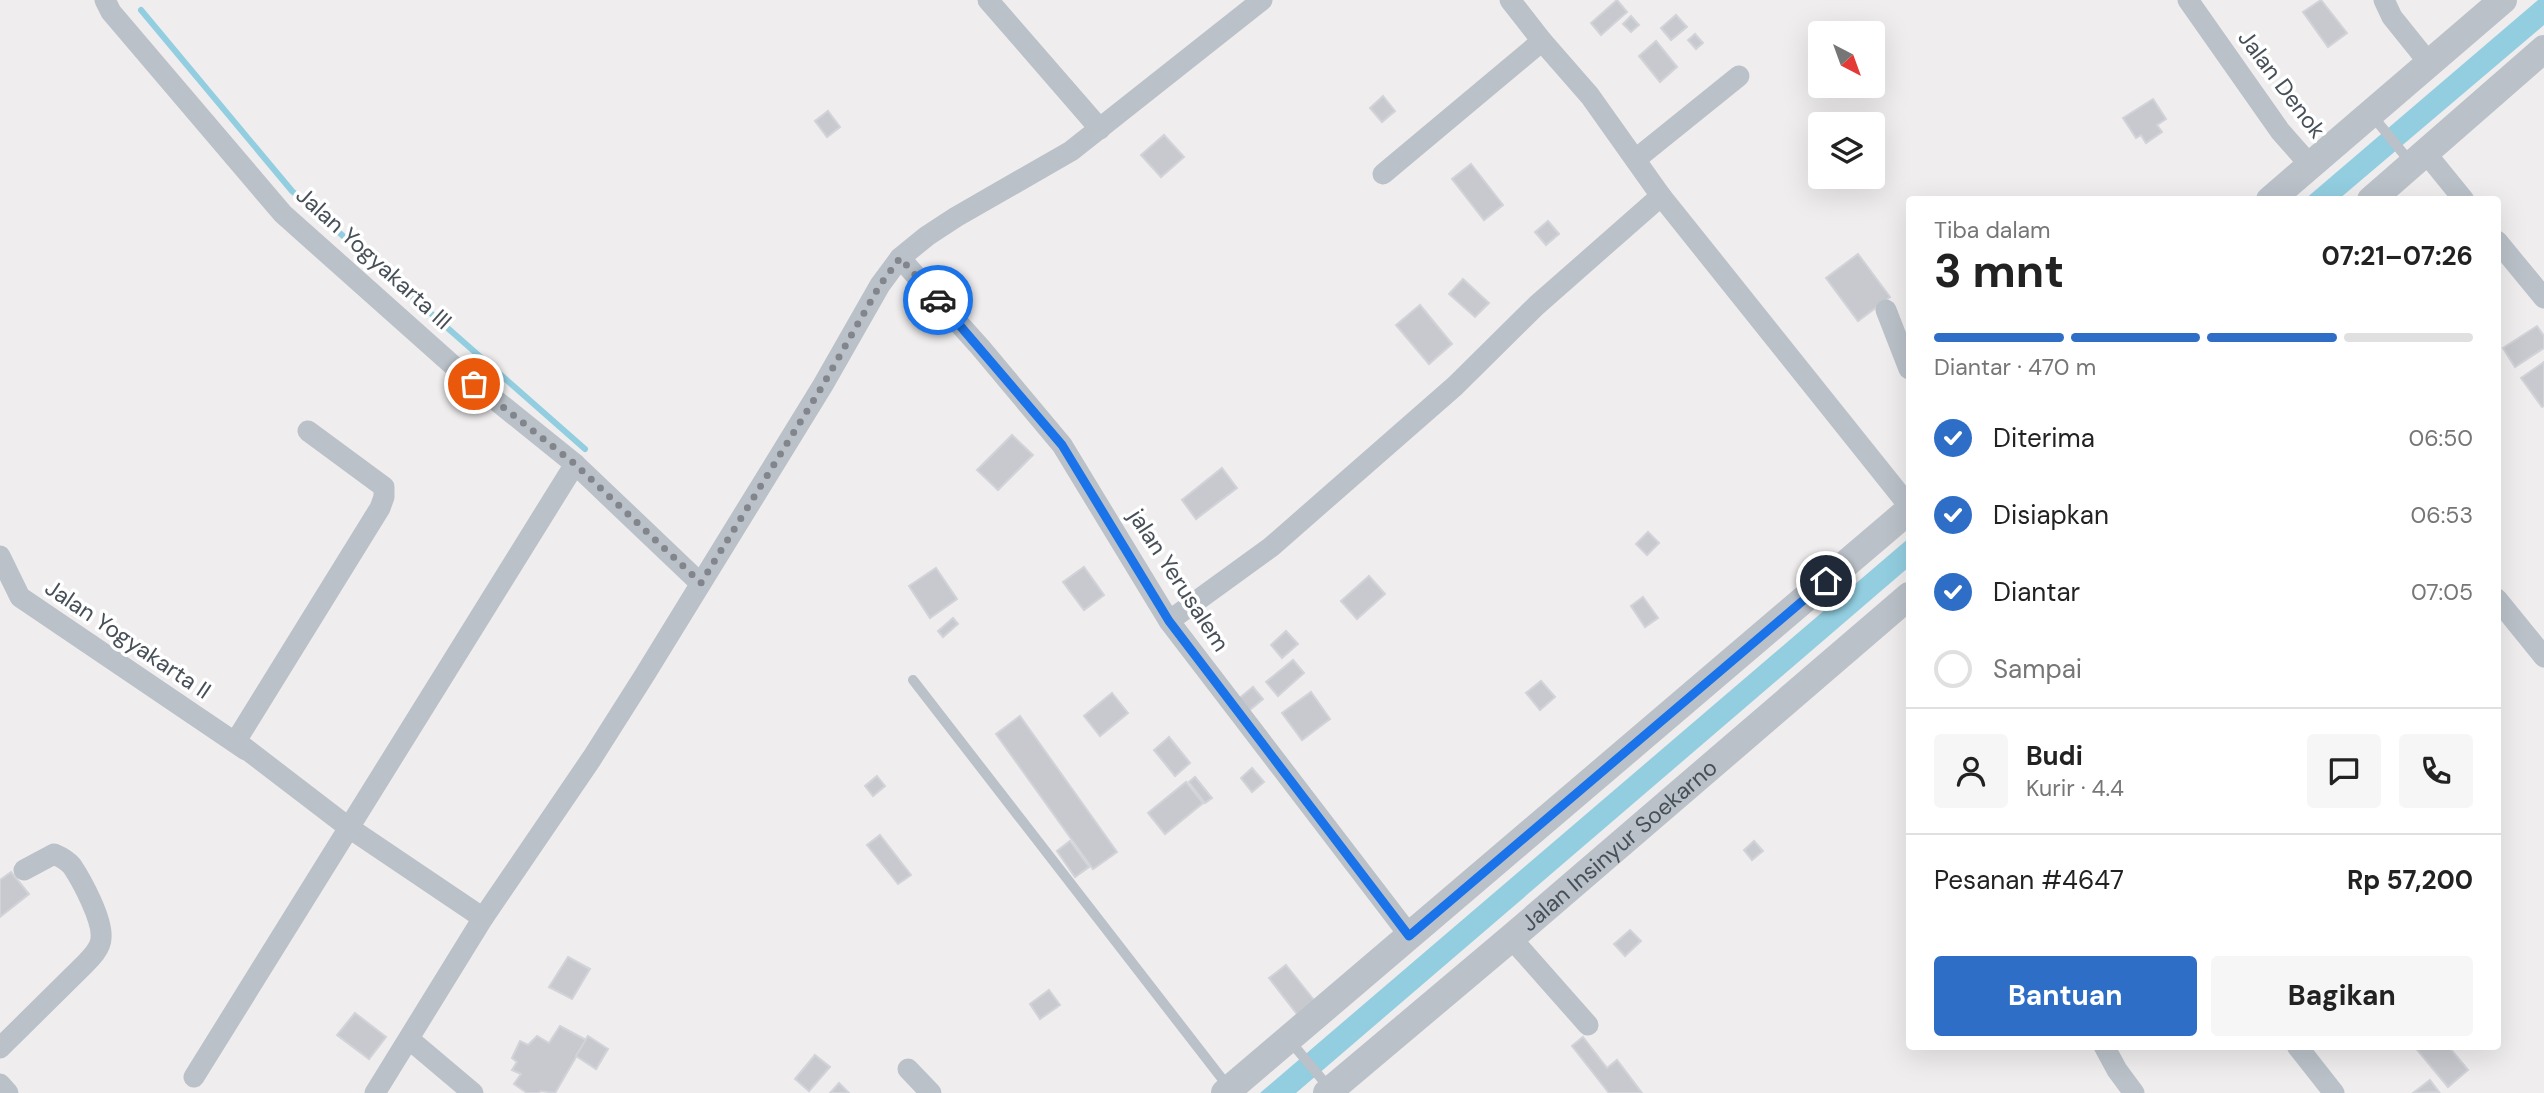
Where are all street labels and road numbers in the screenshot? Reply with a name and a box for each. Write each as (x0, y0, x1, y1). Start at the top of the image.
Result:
street label: Jalan Denok (2231, 24, 2333, 145)
street label: Jalan Yogyakarta III (290, 180, 458, 336)
street label: jalan Yerusalem (1121, 502, 1236, 657)
street label: Jalan Yogyakarta II (39, 572, 217, 706)
street label: Jalan Insinyur Soekarno (1515, 752, 1723, 938)

